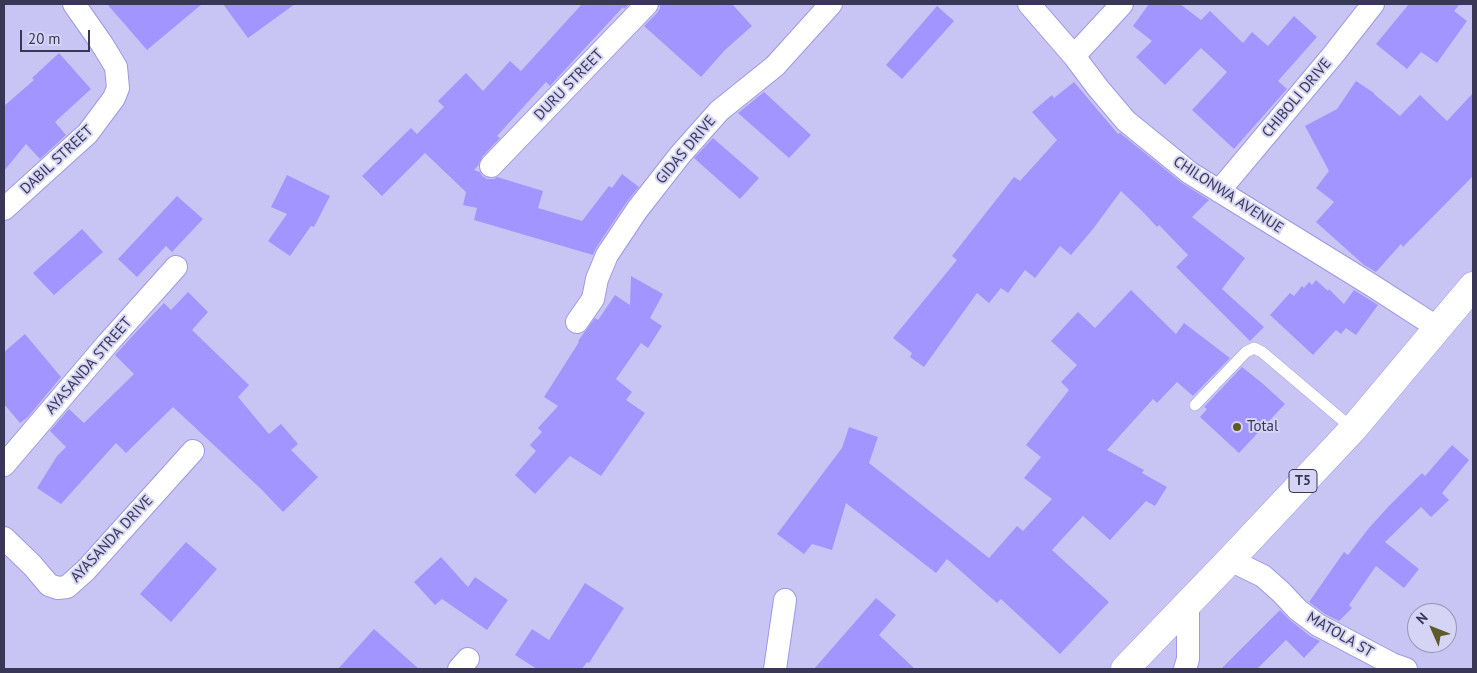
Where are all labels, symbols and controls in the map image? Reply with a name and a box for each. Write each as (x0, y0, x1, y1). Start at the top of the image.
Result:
scale bar (22, 20, 92, 52)
text: 20 m (28, 29, 61, 48)
street label: DURU STREET (531, 46, 607, 124)
street label: CHIBOLI DRIVE (1259, 55, 1335, 141)
street label: GIDAS DRIVE (652, 112, 720, 188)
street label: DABIL STREET (17, 122, 97, 198)
street label: CHILONWA AVENUE (1170, 153, 1286, 237)
street label: AYASANDA STREET (42, 314, 136, 418)
place label: Total (1247, 418, 1278, 436)
marker: Total (1231, 421, 1243, 433)
road number: T5 (1289, 470, 1317, 492)
street label: AYASANDA DRIVE (67, 492, 157, 586)
north arrow (1407, 603, 1457, 653)
street label: MATOLA ST (1303, 609, 1377, 661)
text: N (1412, 609, 1432, 628)

